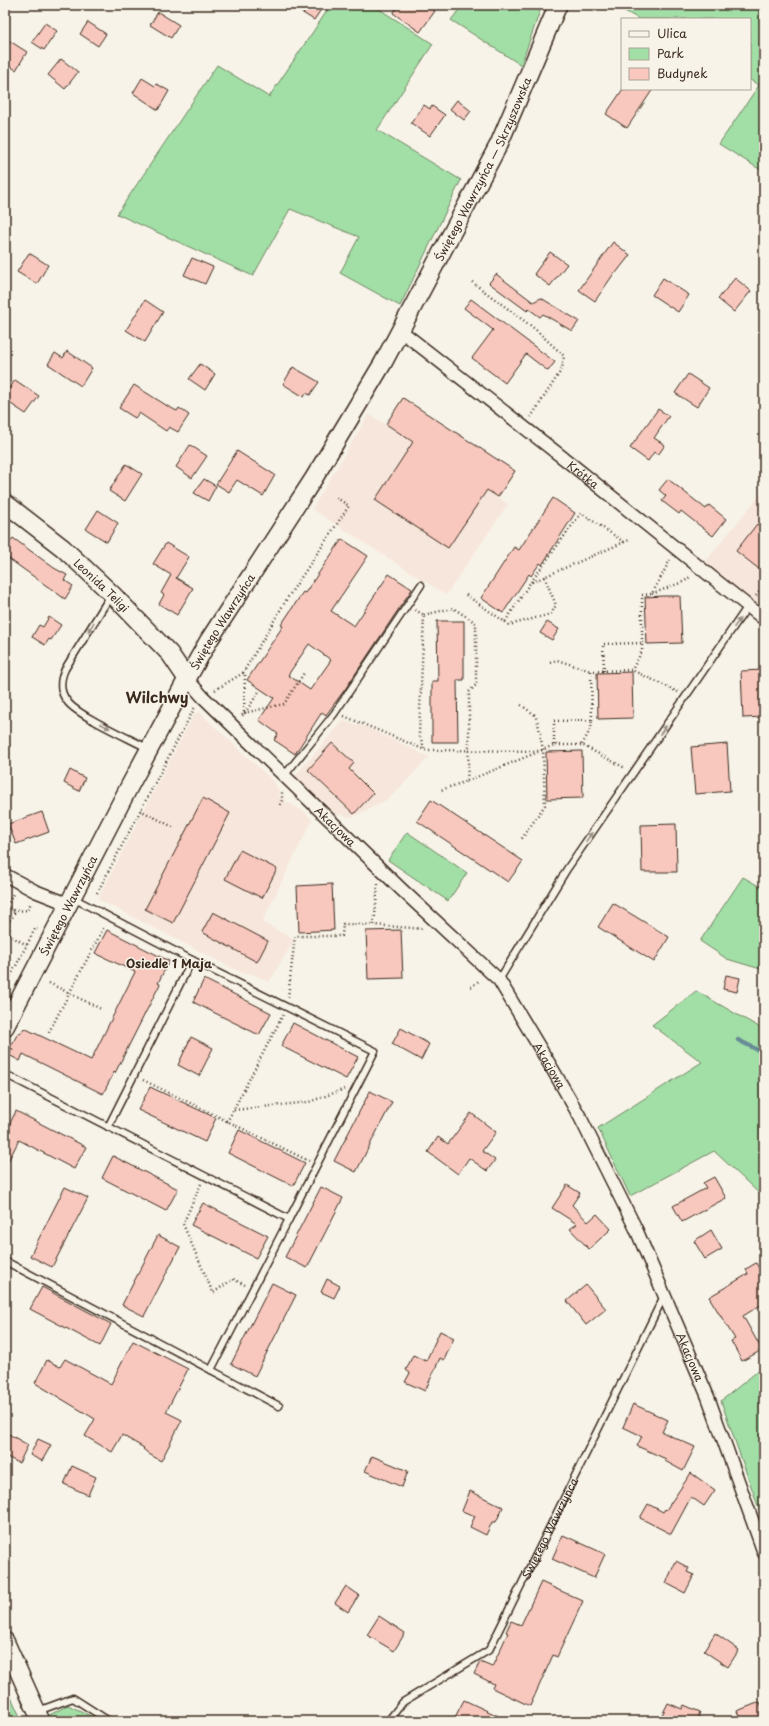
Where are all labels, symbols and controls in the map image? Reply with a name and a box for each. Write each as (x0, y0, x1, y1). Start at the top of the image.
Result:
legend (621, 18, 751, 90)
text: Ulica (657, 24, 687, 42)
text: Park (657, 44, 684, 62)
text: Budynek (657, 64, 707, 82)
street label: Świętego Wawrzyńca — Skrzyszowska (430, 74, 535, 264)
street label: Krótka (564, 456, 603, 492)
street label: Leonida Teligi (70, 554, 133, 616)
street label: Świętego Wawrzyńca (185, 570, 259, 673)
one-way arrow (733, 618, 741, 628)
one-way arrow (87, 622, 95, 632)
district label: Wilchwy (126, 685, 188, 708)
one-way arrow (100, 723, 111, 729)
one-way arrow (659, 725, 667, 735)
street label: Akacjowa (311, 802, 360, 850)
one-way arrow (585, 832, 593, 842)
street label: Świętego Wawrzyńca (35, 852, 101, 958)
district label: Osiedle 1 Maja (126, 954, 212, 972)
street label: Akacjowa (530, 1039, 571, 1092)
street label: Akacjowa (673, 1330, 709, 1384)
street label: Świętego Wawrzyńca (517, 1474, 582, 1581)

